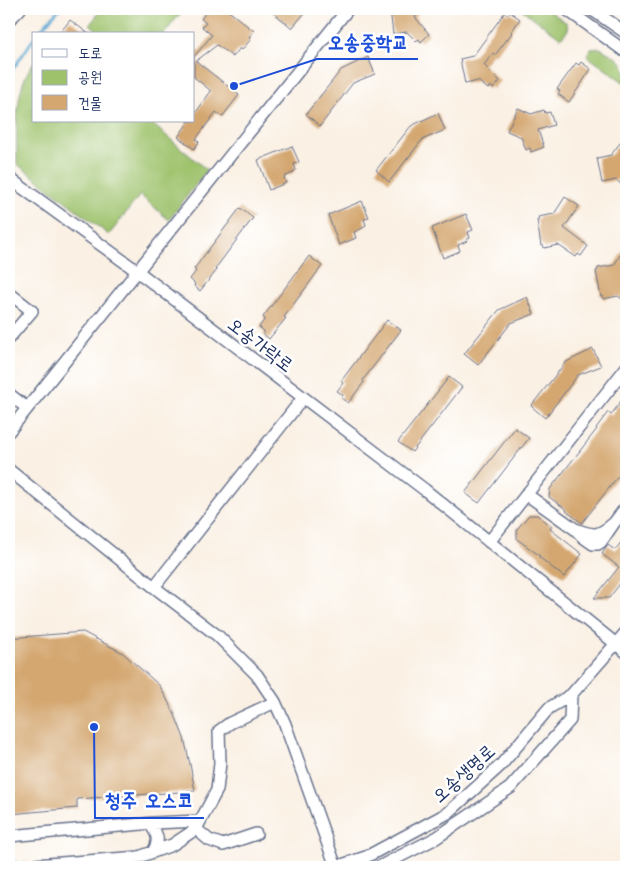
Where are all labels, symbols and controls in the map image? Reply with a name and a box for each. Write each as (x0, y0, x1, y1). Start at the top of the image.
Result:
callout: 오송중학교 (317, 24, 418, 59)
text: 오송중학교 (328, 29, 408, 57)
legend (32, 32, 195, 122)
text: 도로 (78, 43, 102, 64)
text: 공원 (78, 67, 102, 88)
text: 건물 (78, 93, 102, 114)
street label: 오송가락로 (221, 311, 299, 379)
street label: 오송생명로 (427, 739, 501, 810)
callout: 청주 오스코 (95, 783, 204, 818)
text: 청주 오스코 (105, 787, 193, 815)

